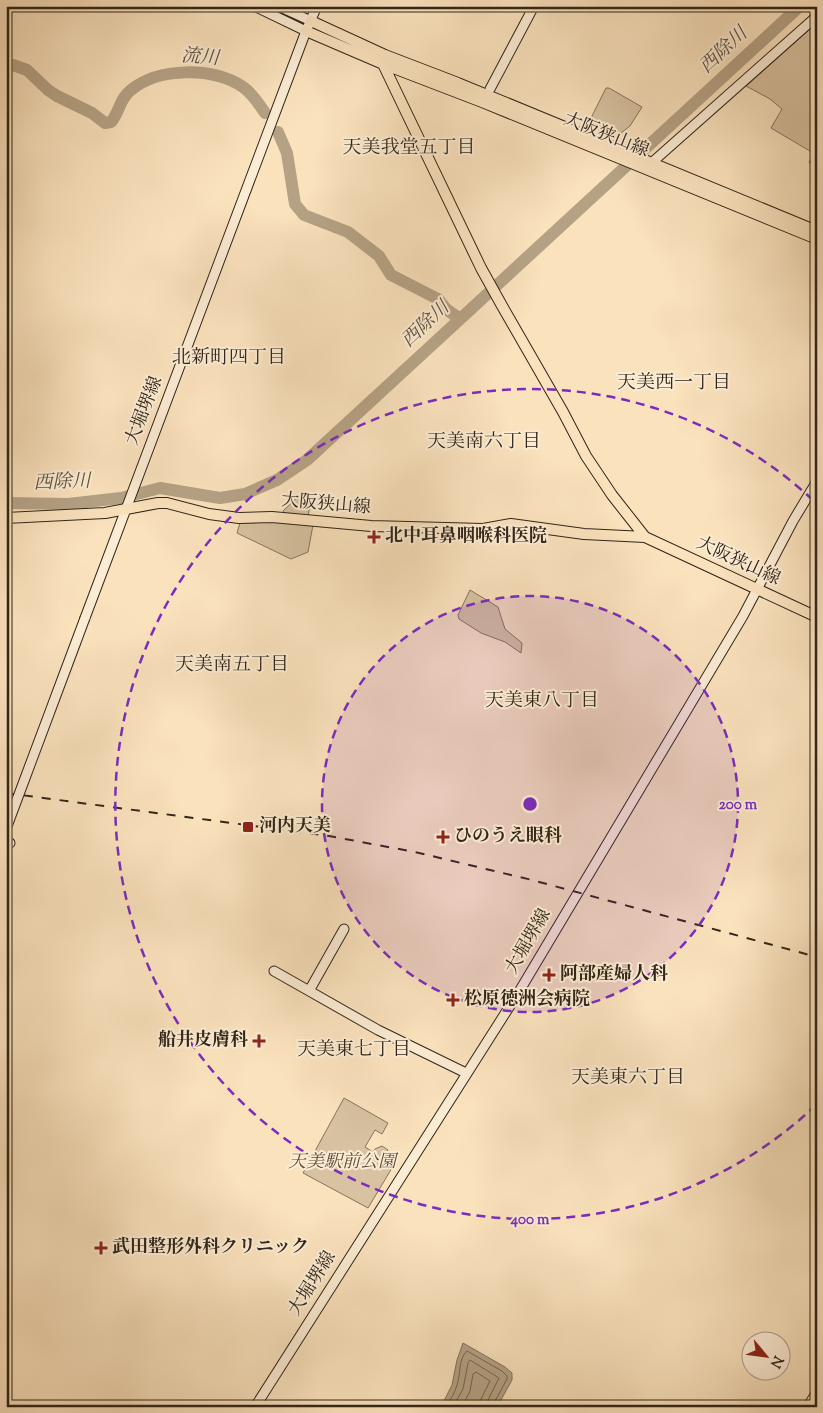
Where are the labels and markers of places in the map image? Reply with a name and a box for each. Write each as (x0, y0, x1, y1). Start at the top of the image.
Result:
place label: 北中耳鼻咽喉科医院 (385, 524, 547, 550)
marker: 北中耳鼻咽喉科医院 (367, 530, 381, 544)
centre of rings (521, 795, 539, 813)
place label: 河内天美 (259, 814, 331, 840)
marker: 河内天美 (241, 820, 255, 834)
place label: ひのうえ眼科 (454, 824, 562, 850)
marker: ひのうえ眼科 (436, 830, 450, 844)
place label: 阿部産婦人科 (560, 962, 668, 988)
marker: 阿部産婦人科 (542, 968, 556, 982)
place label: 松原徳洲会病院 (464, 987, 590, 1013)
marker: 松原徳洲会病院 (446, 993, 460, 1007)
place label: 船井皮膚科 (158, 1028, 248, 1054)
marker: 船井皮膚科 (252, 1034, 266, 1048)
place label: 武田整形外科クリニック (112, 1235, 309, 1261)
marker: 武田整形外科クリニック (94, 1241, 108, 1255)

